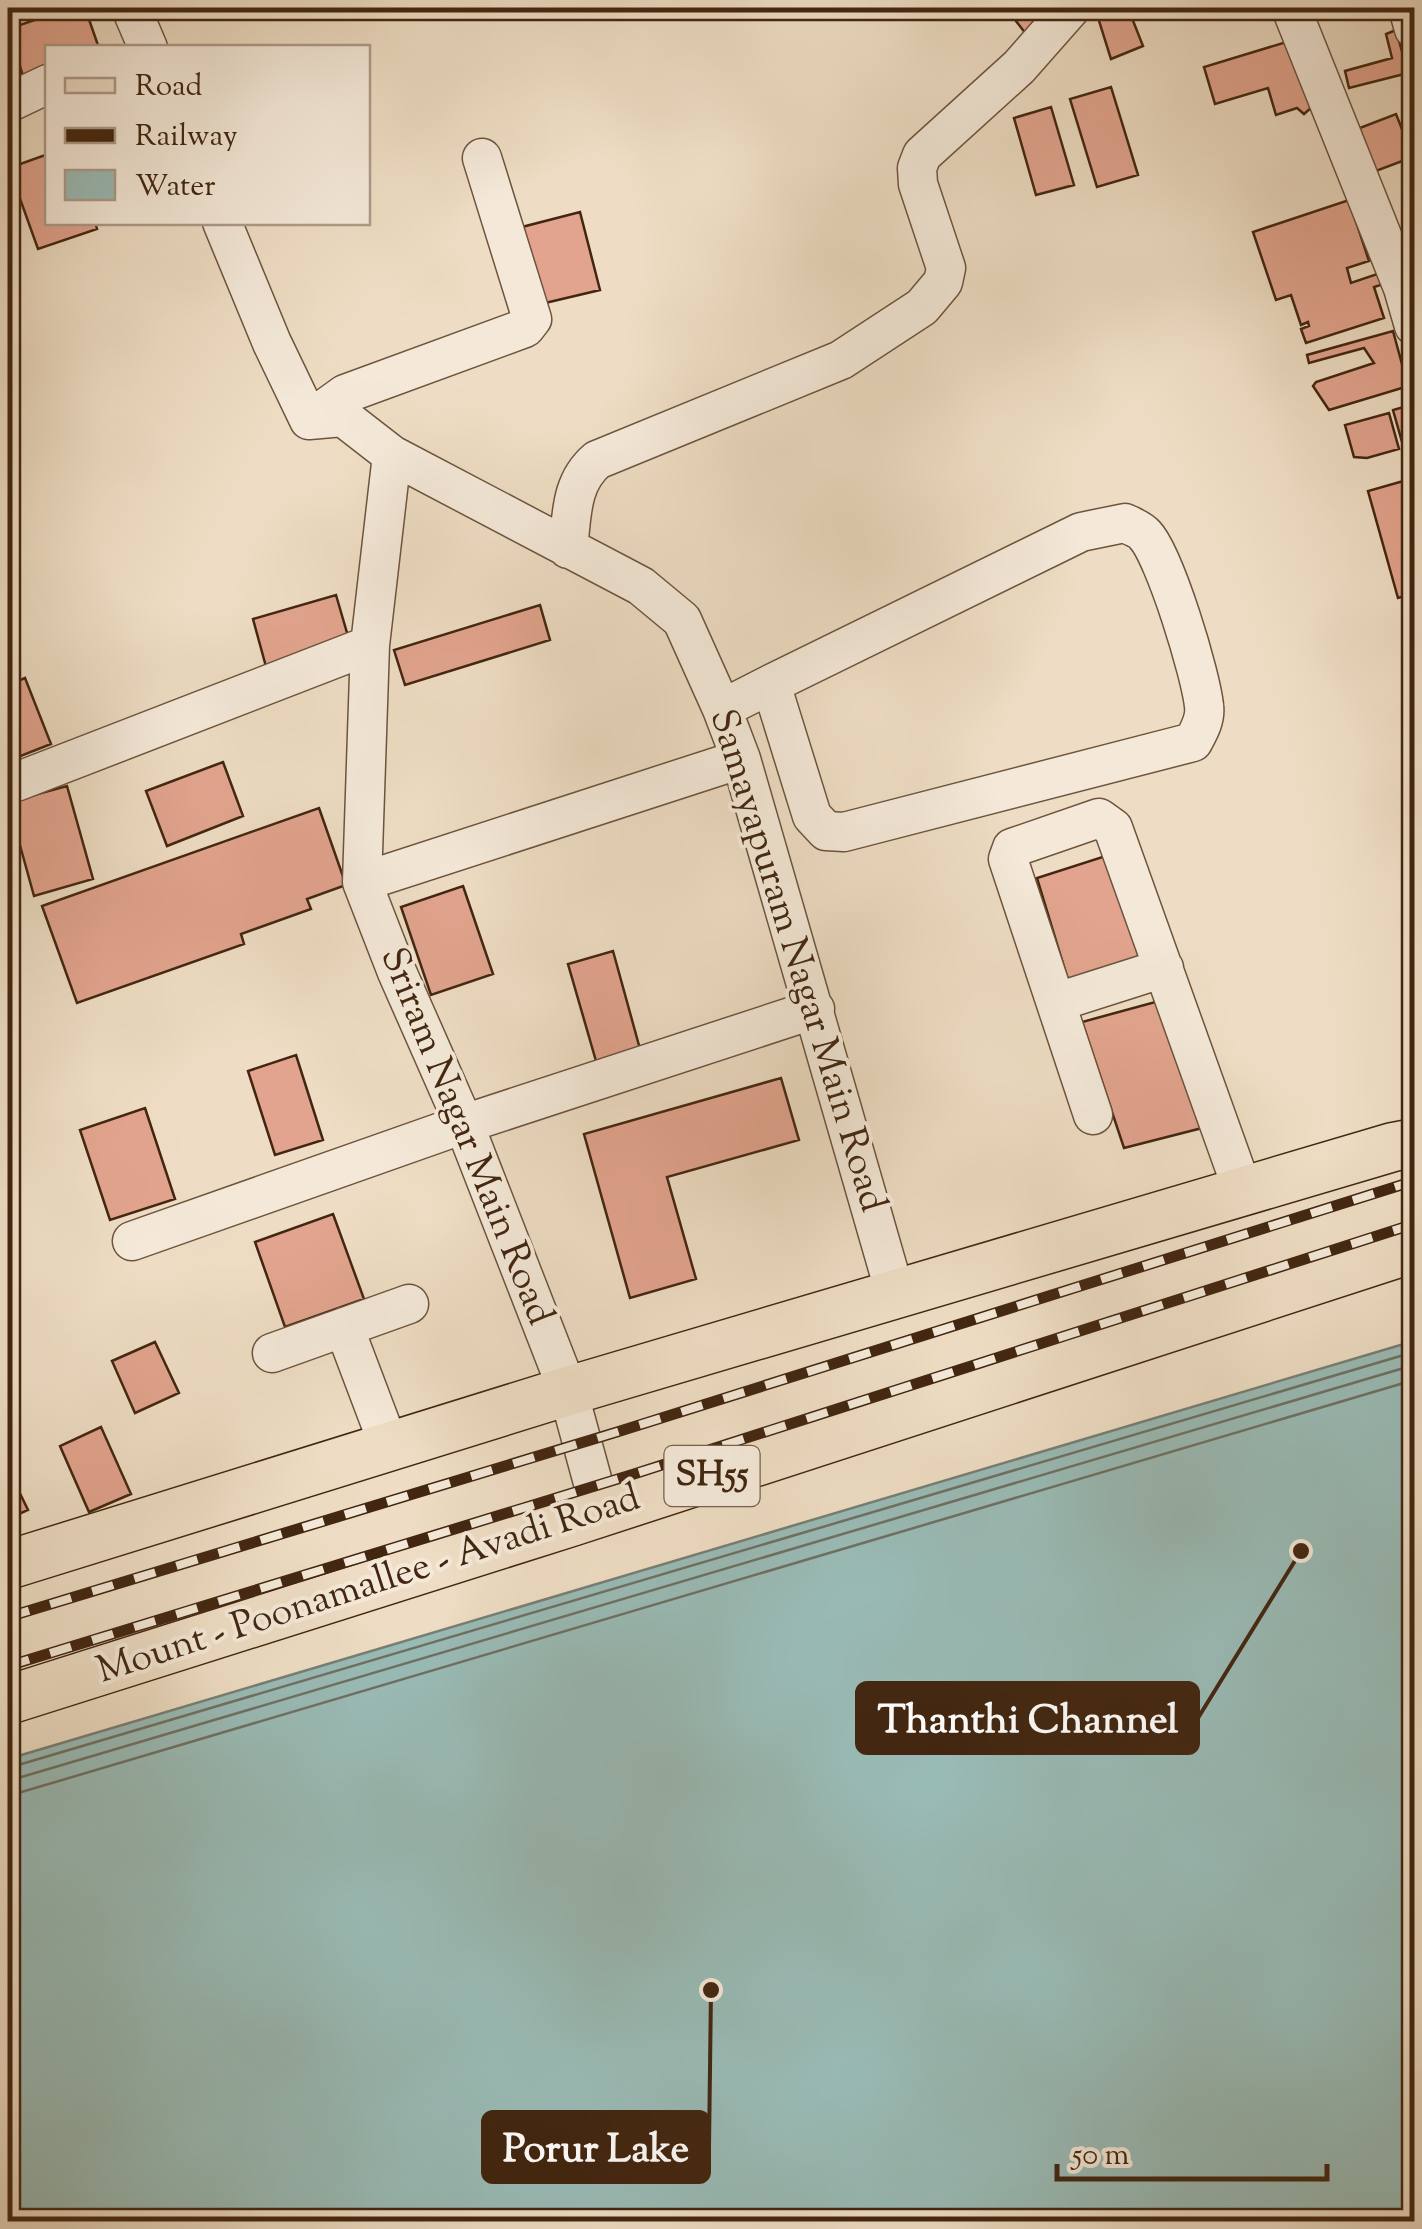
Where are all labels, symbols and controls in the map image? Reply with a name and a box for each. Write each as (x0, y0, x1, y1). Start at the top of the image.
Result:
legend (45, 45, 370, 225)
text: Road (135, 66, 202, 109)
text: Railway (135, 116, 238, 159)
text: Water (135, 166, 216, 209)
street label: Samayapuram Nagar Main Road (694, 703, 898, 1219)
street label: Sriram Nagar Main Road (364, 940, 566, 1334)
road number: SH55 (664, 1446, 760, 1506)
street label: Mount - Poonamallee - Avadi Road (90, 1473, 648, 1699)
callout: Thanthi Channel (857, 1683, 1198, 1753)
text: Thanthi Channel (878, 1694, 1179, 1751)
callout: Porur Lake (483, 2112, 709, 2182)
scale bar (1057, 2119, 1327, 2181)
text: Porur Lake (503, 2123, 689, 2180)
text: 50 m (1070, 2135, 1130, 2178)

